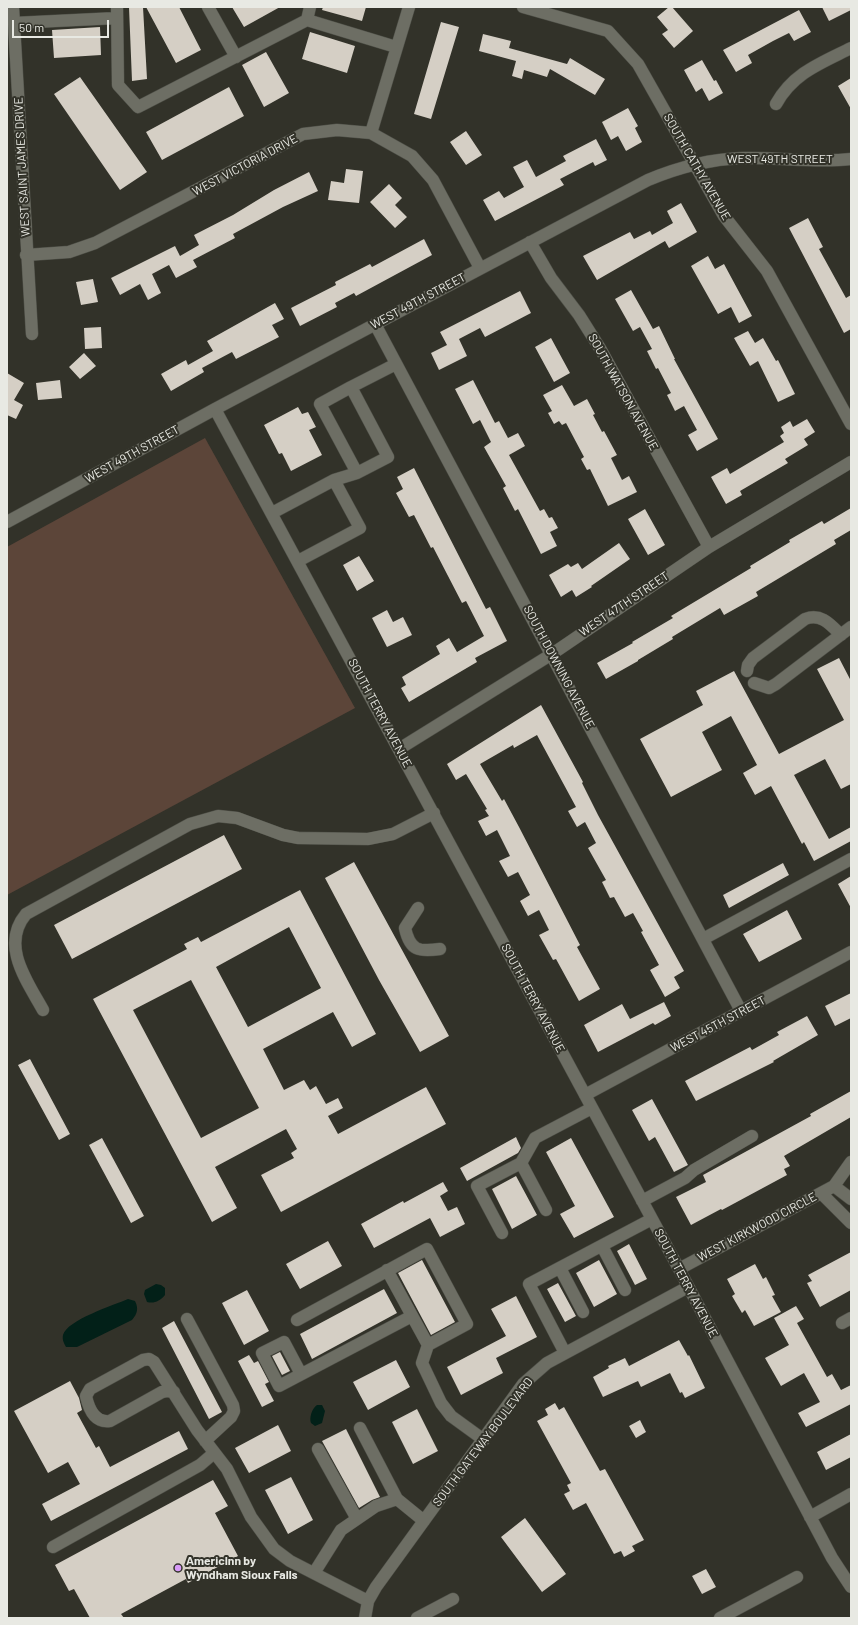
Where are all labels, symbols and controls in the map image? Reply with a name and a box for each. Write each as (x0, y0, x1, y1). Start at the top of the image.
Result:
scale bar (14, 12, 111, 38)
text: 50 m (19, 20, 44, 34)
street label: WEST SAINT JAMES DRIVE (11, 97, 33, 237)
street label: SOUTH CATHY AVENUE (661, 111, 733, 223)
street label: WEST VICTORIA DRIVE (190, 131, 300, 199)
street label: WEST 49TH STREET (727, 152, 833, 166)
street label: WEST 49TH STREET (368, 270, 468, 332)
street label: SOUTH WATSON AVENUE (585, 331, 661, 453)
street label: WEST 49TH STREET (82, 422, 182, 486)
street label: WEST 47TH STREET (576, 569, 672, 639)
street label: SOUTH DOWNING AVENUE (520, 603, 598, 731)
street label: SOUTH TERRY AVENUE (345, 656, 415, 770)
street label: SOUTH TERRY AVENUE (498, 941, 568, 1055)
street label: WEST 45TH STREET (668, 993, 768, 1055)
street label: WEST KIRKWOOD CIRCLE (695, 1189, 819, 1265)
street label: SOUTH TERRY AVENUE (651, 1226, 721, 1340)
street label: SOUTH GATEWAY BOULEVARD (430, 1375, 536, 1509)
place label: AmericInn by Wyndham Sioux Falls (186, 1554, 298, 1582)
marker: AmericInn by Wyndham Sioux Falls (173, 1563, 183, 1573)

